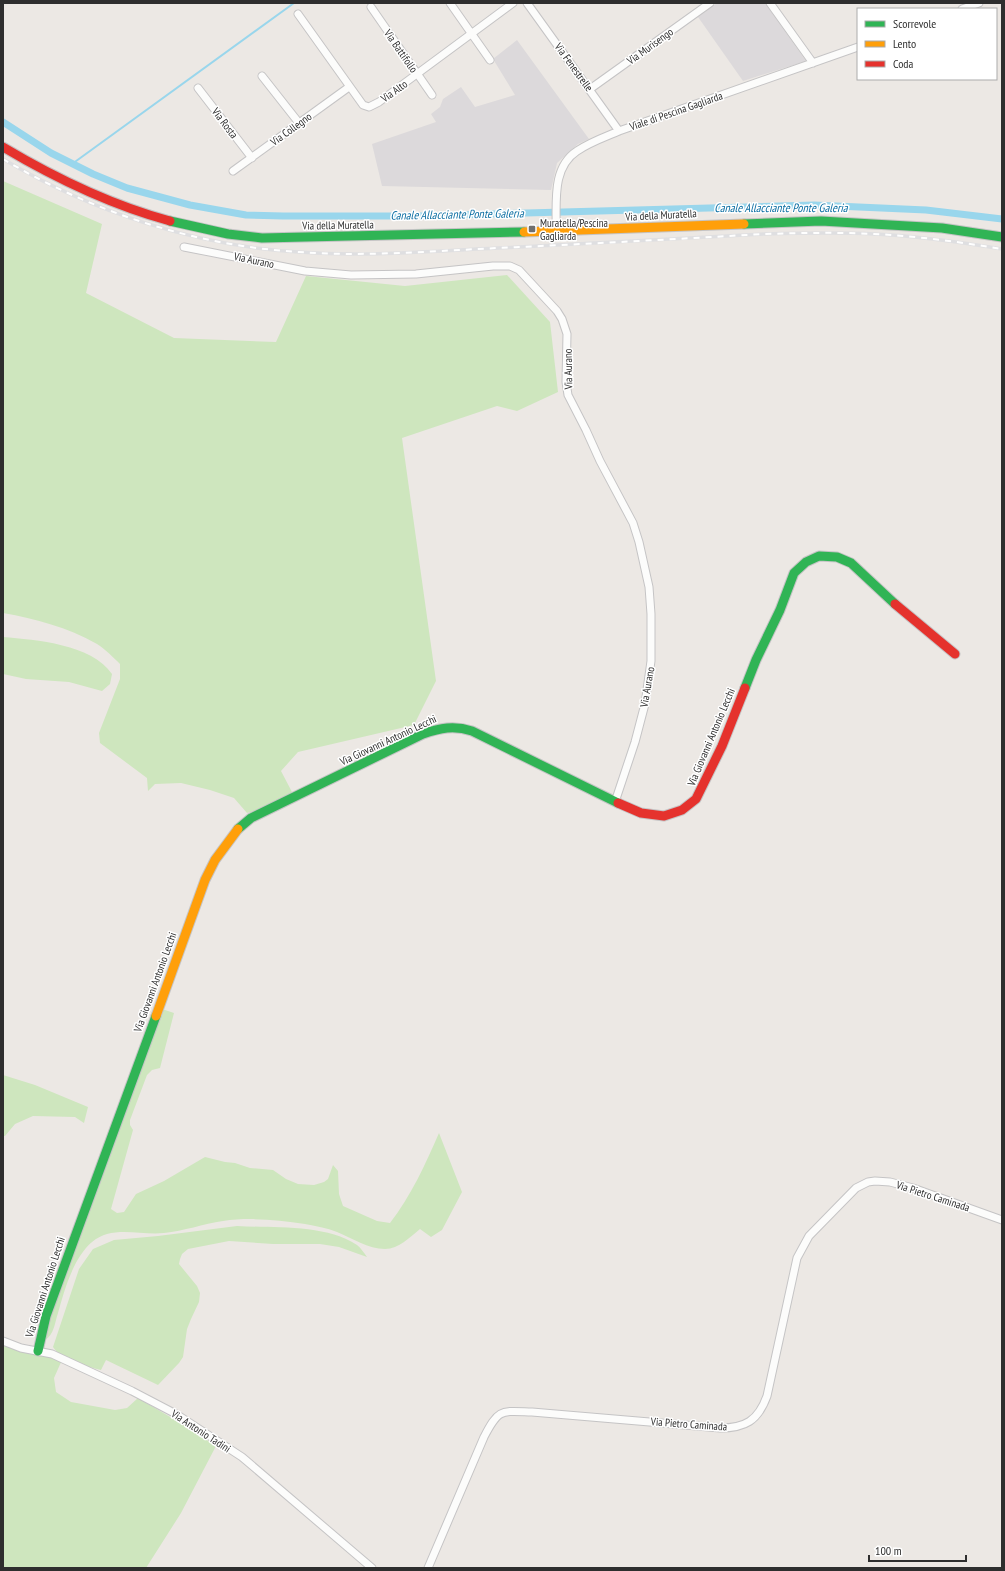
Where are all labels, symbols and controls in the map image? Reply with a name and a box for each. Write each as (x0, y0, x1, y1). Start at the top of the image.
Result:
legend (857, 8, 997, 80)
text: Scorrevole (893, 16, 936, 31)
street label: Via Murisengo (623, 24, 676, 68)
street label: Via Battifollo (380, 26, 421, 76)
text: Lento (893, 36, 916, 51)
street label: Via Fenestrelle (551, 39, 597, 94)
text: Coda (893, 56, 914, 71)
street label: Via Alto (377, 77, 410, 106)
street label: Viale di Pescina Gagliarda (627, 88, 724, 134)
street label: Via Rosta (208, 104, 241, 141)
street label: Via Collegno (267, 109, 315, 149)
water label: Canale Allacciante Ponte Galeria (714, 200, 849, 215)
water label: Canale Allacciante Ponte Galeria (390, 205, 525, 223)
street label: Via della Muratella (624, 206, 697, 224)
place label: Muratella/Pescina Gagliarda (540, 216, 608, 243)
street label: Via della Muratella (301, 217, 374, 233)
marker: Muratella/Pescina Gagliarda (527, 224, 537, 234)
street label: Via Aurano (232, 249, 276, 271)
street label: Via Aurano (561, 348, 575, 391)
street label: Via Aurano (636, 665, 657, 709)
street label: Via Giovanni Antonio Lecchi (684, 686, 738, 789)
street label: Via Giovanni Antonio Lecchi (337, 712, 438, 769)
street label: Via Giovanni Antonio Lecchi (130, 930, 180, 1035)
street label: Via Pietro Caminada (894, 1177, 972, 1214)
street label: Via Giovanni Antonio Lecchi (22, 1235, 68, 1340)
street label: Via Antonio Tadini (168, 1406, 233, 1455)
street label: Via Pietro Caminada (649, 1414, 728, 1434)
scale bar (869, 1537, 966, 1563)
text: 100 m (875, 1543, 902, 1558)

